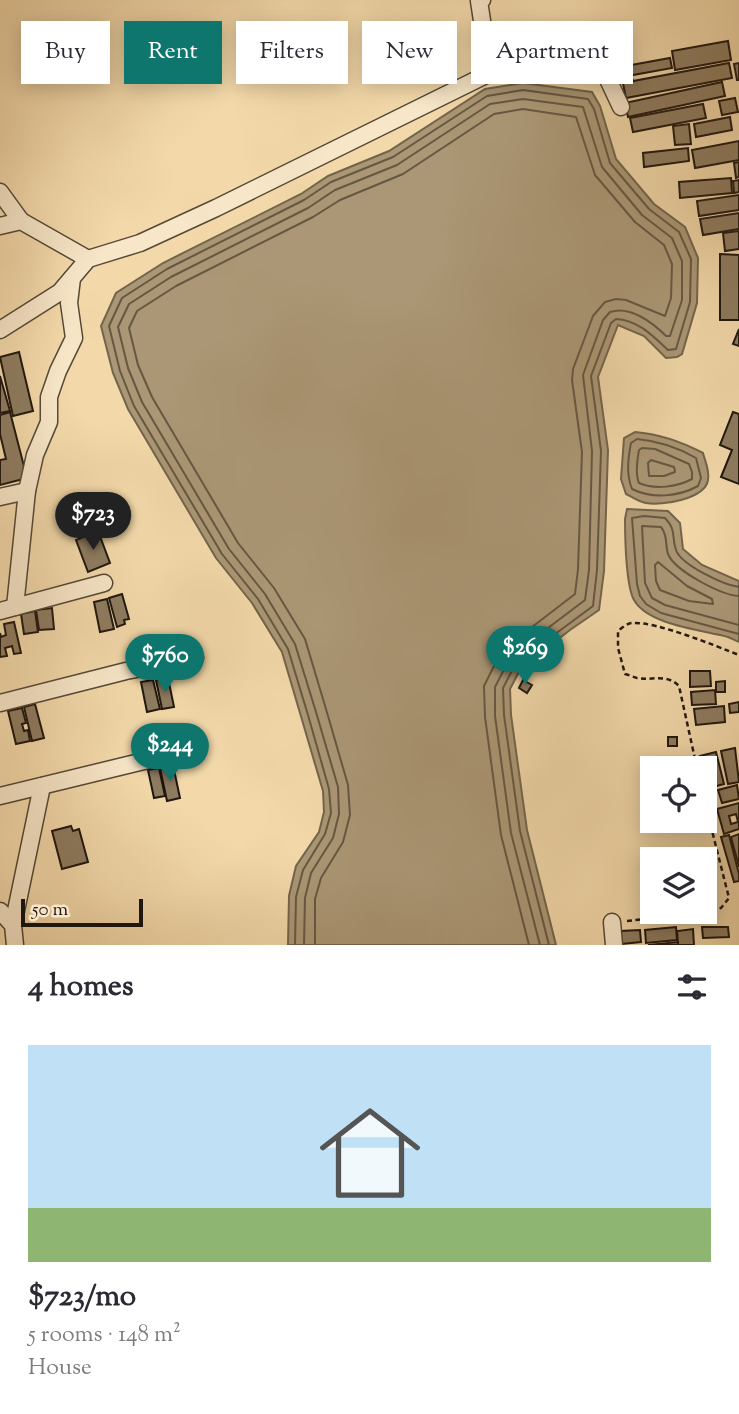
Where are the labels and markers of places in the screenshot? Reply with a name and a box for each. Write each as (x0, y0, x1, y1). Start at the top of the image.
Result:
pin: $723 (52, 492, 134, 552)
pin: $269 (484, 626, 566, 686)
pin: $760 (124, 634, 206, 694)
pin: $244 (129, 724, 211, 783)

